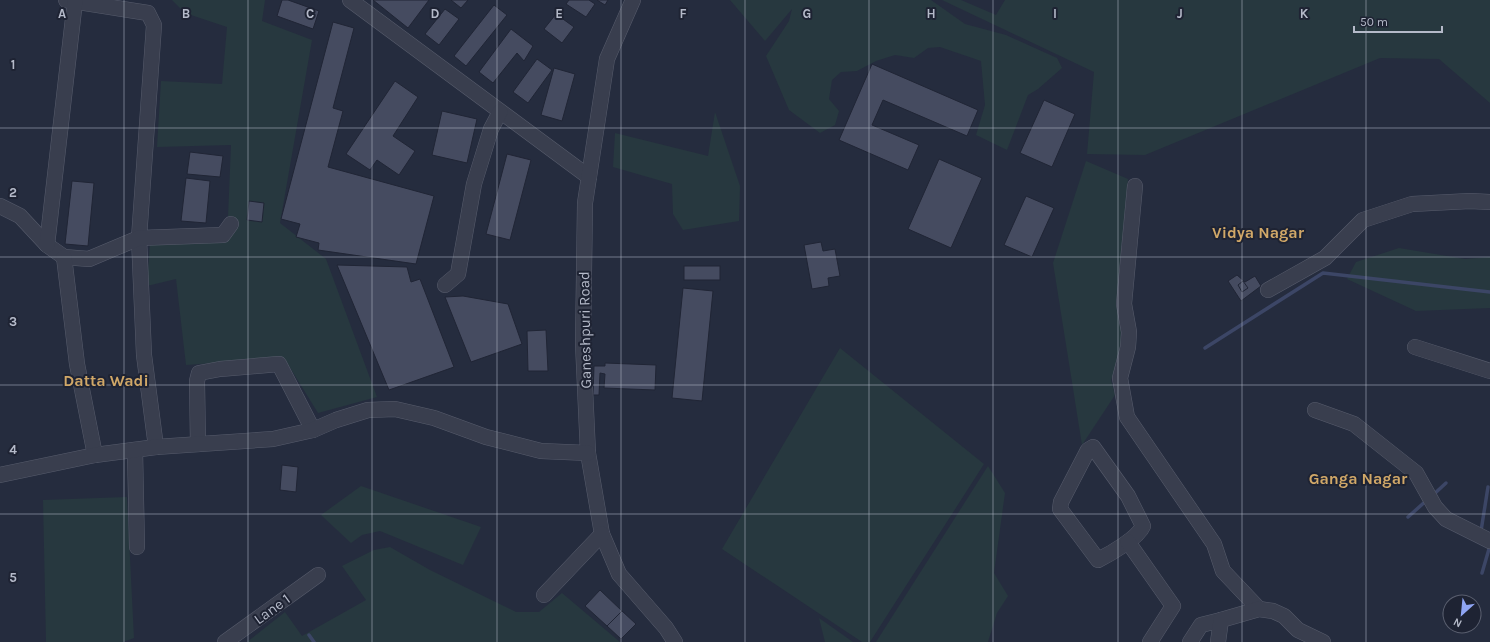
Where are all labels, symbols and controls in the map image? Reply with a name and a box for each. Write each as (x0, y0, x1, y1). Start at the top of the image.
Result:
text: A (58, 6, 66, 21)
text: B (182, 6, 190, 21)
text: C (306, 6, 314, 21)
text: D (431, 6, 440, 21)
text: E (555, 6, 563, 21)
text: F (679, 6, 687, 21)
text: G (803, 6, 811, 21)
text: H (926, 6, 936, 21)
text: I (1053, 6, 1057, 21)
text: J (1177, 6, 1183, 21)
text: K (1300, 6, 1309, 21)
scale bar (1354, 8, 1442, 34)
text: 50 m (1360, 15, 1388, 29)
text: 1 (11, 57, 15, 72)
text: 2 (9, 185, 17, 200)
district label: Vidya Nagar (1212, 223, 1305, 242)
street label: Ganeshpuri Road (575, 271, 595, 389)
text: 3 (9, 314, 17, 329)
district label: Datta Wadi (63, 371, 149, 390)
text: 4 (9, 442, 17, 457)
district label: Ganga Nagar (1309, 469, 1408, 488)
text: 5 (9, 570, 17, 585)
street label: Lane 1 (250, 590, 294, 628)
north arrow (1442, 594, 1482, 634)
text: N (1451, 615, 1464, 630)

